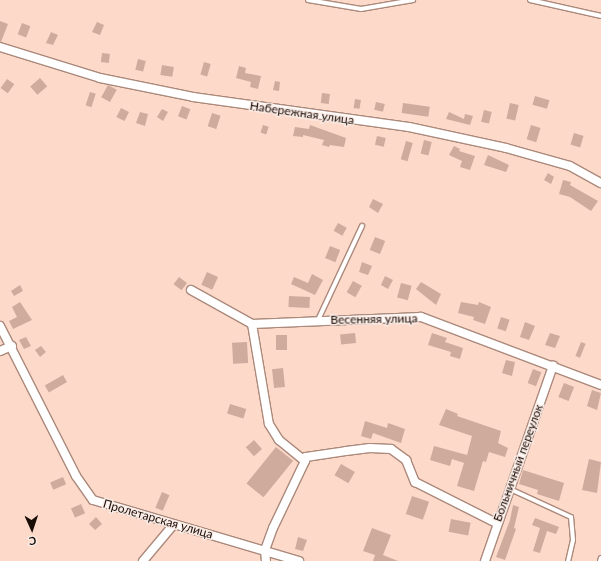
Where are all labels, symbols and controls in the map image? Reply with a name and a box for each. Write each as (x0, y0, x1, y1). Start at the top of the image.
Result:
street label: Набережная улица (249, 99, 355, 127)
street label: Весенняя улица (330, 311, 418, 327)
street label: Больничный переулок (490, 402, 546, 524)
street label: Пролетарская улица (101, 496, 215, 542)
north arrow (12, 509, 52, 549)
text: С (29, 535, 37, 548)

